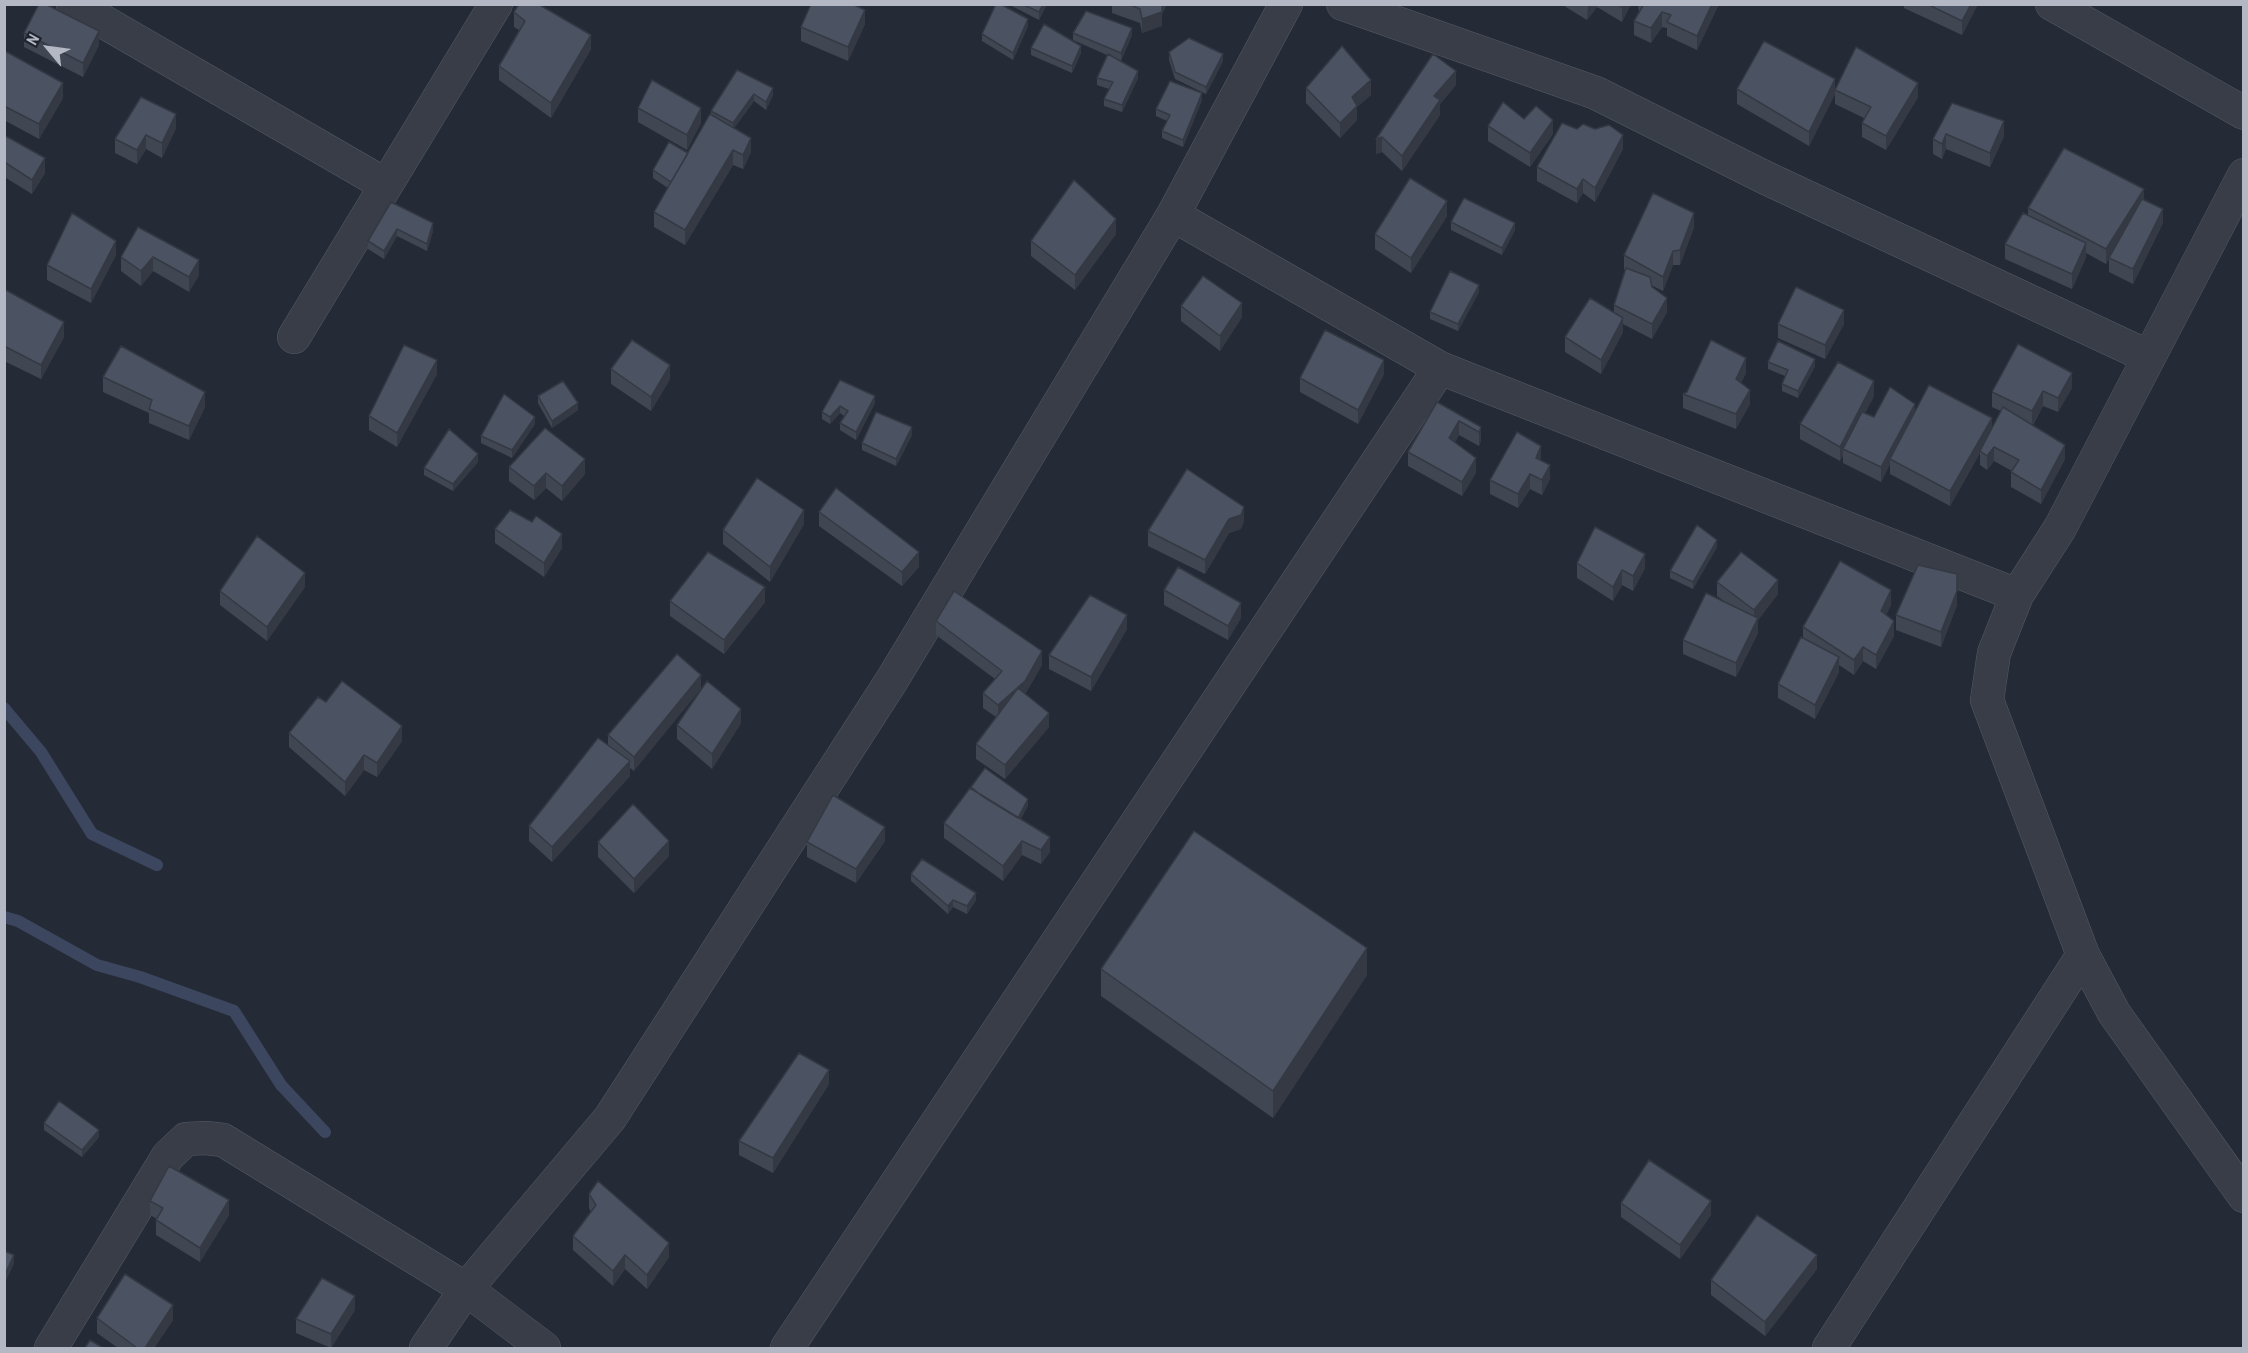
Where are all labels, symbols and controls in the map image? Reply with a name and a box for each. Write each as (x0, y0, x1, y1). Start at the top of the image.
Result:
north arrow (18, 18, 78, 78)
text: N (20, 30, 44, 49)

